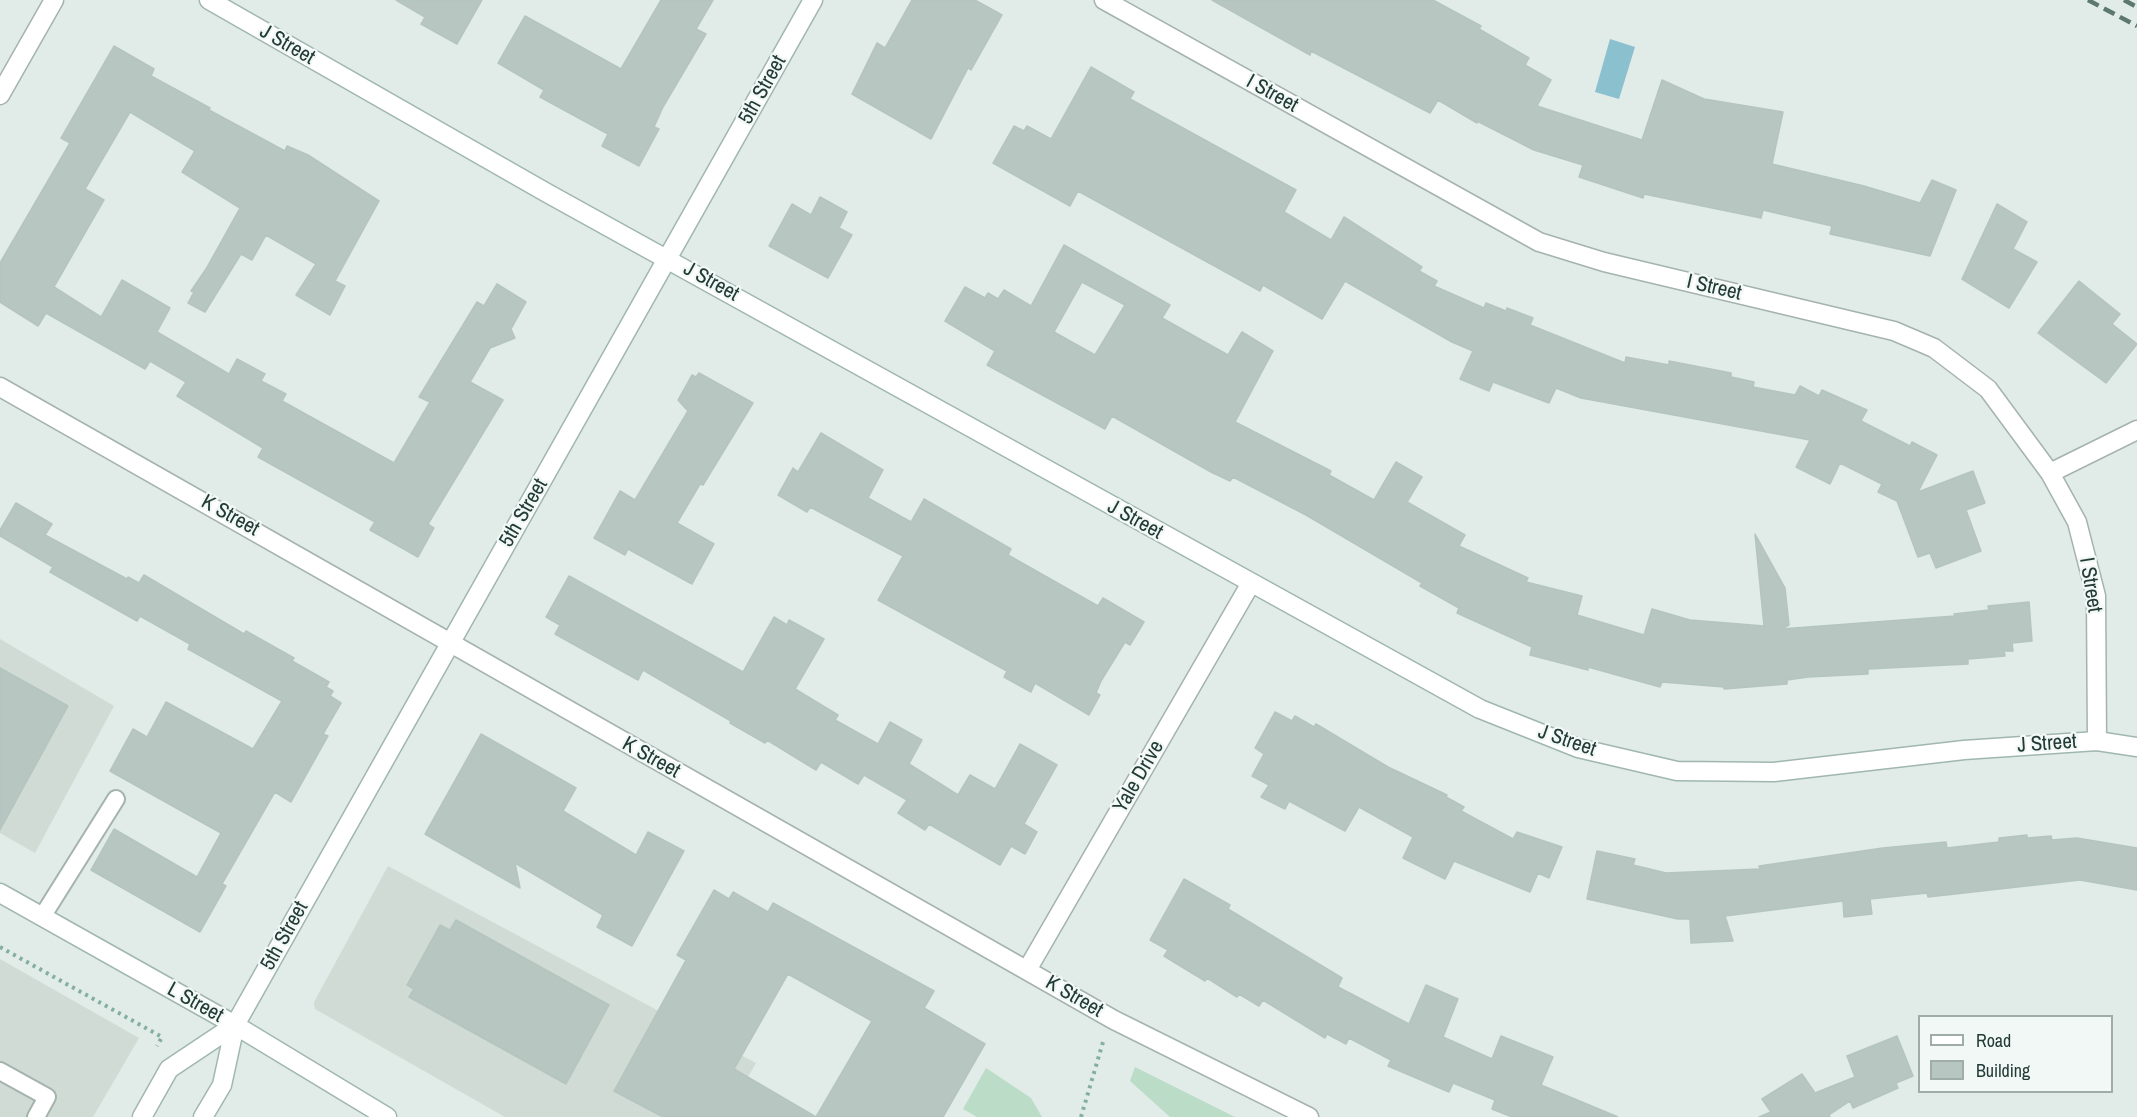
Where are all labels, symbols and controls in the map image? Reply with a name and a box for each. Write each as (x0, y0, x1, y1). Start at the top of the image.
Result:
street label: J Street (255, 19, 319, 71)
street label: 5th Street (734, 51, 792, 129)
street label: I Street (1242, 70, 1302, 118)
street label: J Street (679, 257, 743, 307)
street label: I Street (1684, 269, 1744, 307)
street label: 5th Street (494, 474, 554, 552)
street label: K Street (197, 490, 263, 542)
street label: J Street (1103, 495, 1167, 545)
street label: I Street (2073, 556, 2107, 614)
street label: J Street (1535, 719, 1599, 763)
street label: J Street (2017, 729, 2077, 759)
street label: K Street (618, 732, 684, 784)
street label: Yale Drive (1108, 736, 1170, 818)
street label: 5th Street (256, 897, 314, 975)
street label: K Street (1041, 971, 1107, 1023)
street label: L Street (163, 977, 227, 1029)
legend (1918, 1015, 2113, 1093)
text: Road (1976, 1028, 2011, 1053)
text: Building (1976, 1058, 2030, 1083)

